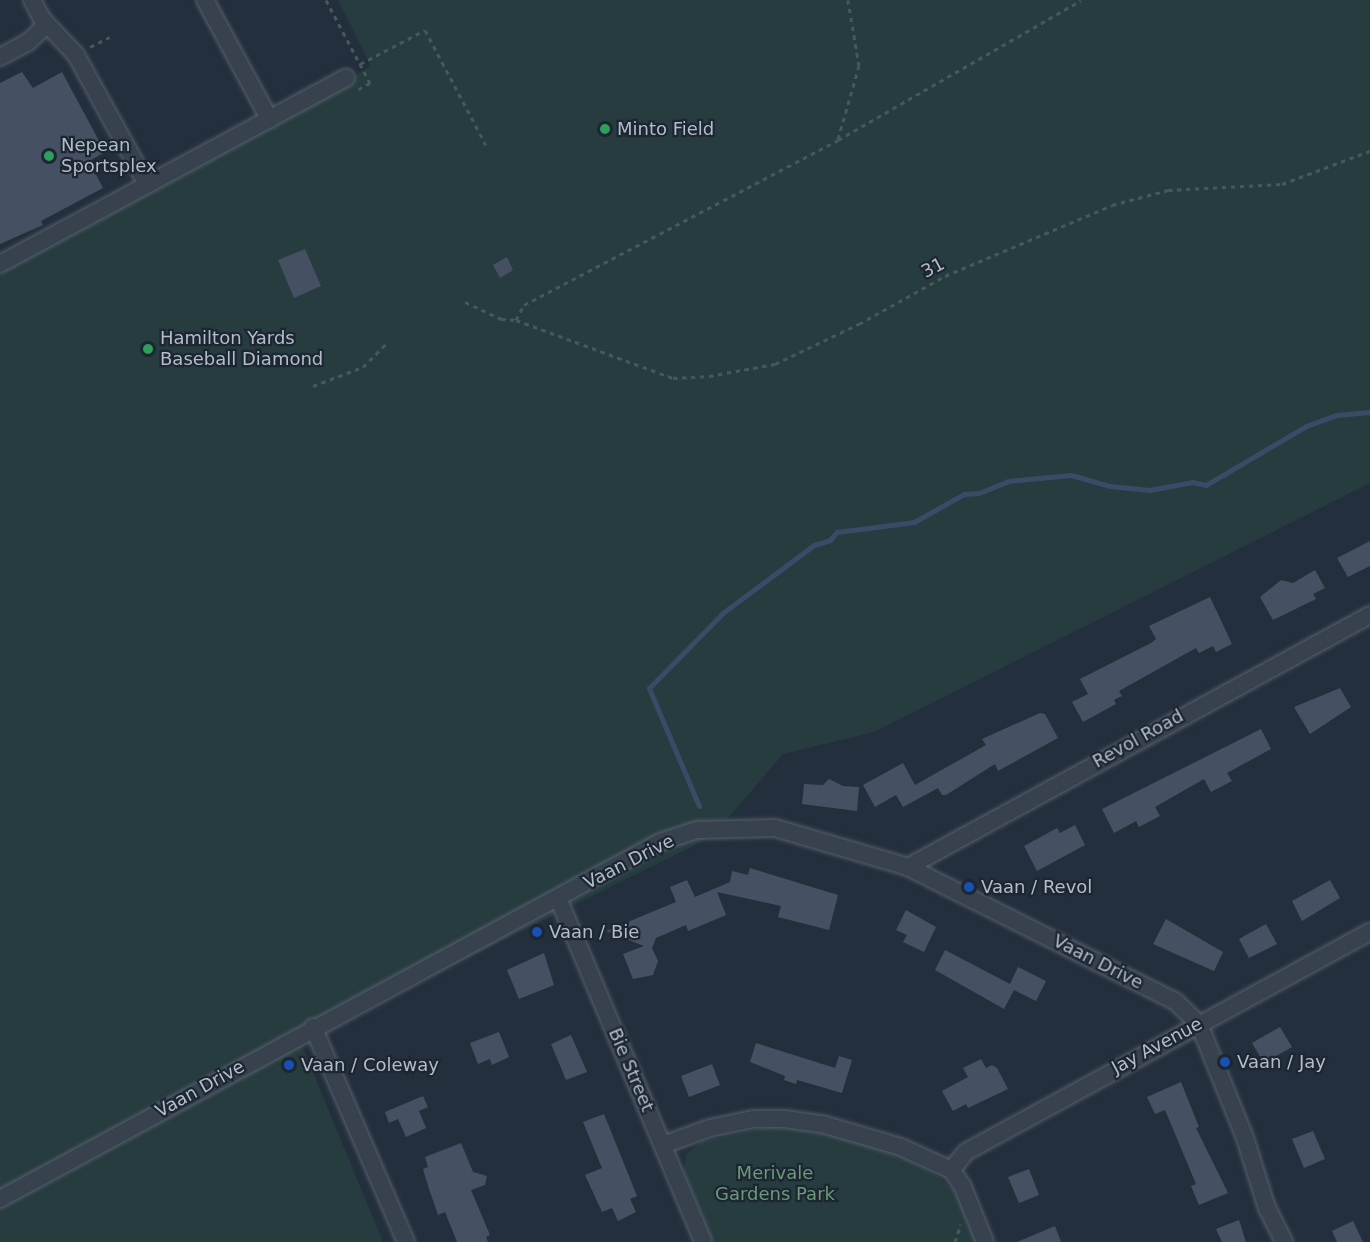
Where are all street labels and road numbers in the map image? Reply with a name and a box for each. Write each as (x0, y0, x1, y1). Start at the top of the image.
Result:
street label: 31 (918, 253, 948, 283)
street label: Revol Road (1089, 705, 1187, 773)
street label: Vaan Drive (580, 830, 678, 894)
street label: Vaan Drive (1049, 930, 1147, 994)
street label: Jay Avenue (1108, 1013, 1206, 1079)
street label: Bie Street (604, 1025, 658, 1115)
street label: Vaan Drive (152, 1056, 248, 1122)

